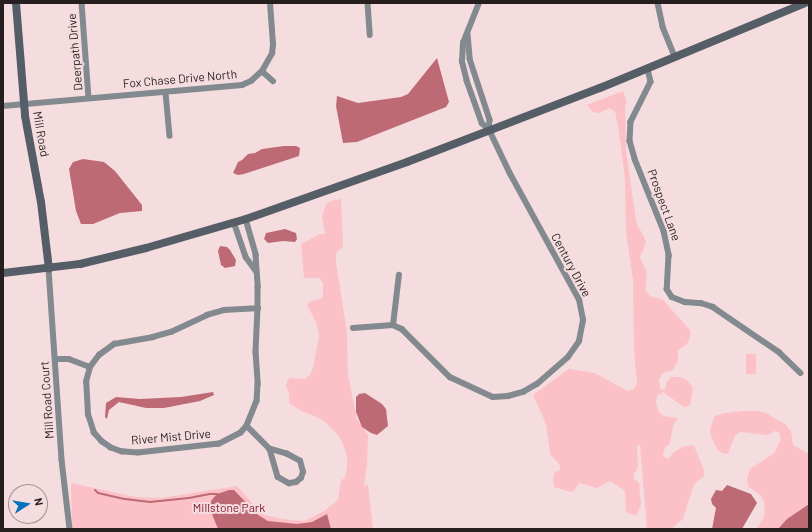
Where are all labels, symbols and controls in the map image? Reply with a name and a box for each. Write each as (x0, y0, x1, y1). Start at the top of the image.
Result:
street label: Deerpath Drive (64, 13, 86, 91)
street label: Fox Chase Drive North (122, 67, 238, 91)
street label: Mill Road (30, 110, 52, 158)
street label: Prospect Lane (644, 167, 684, 243)
street label: Century Drive (548, 231, 594, 299)
street label: Mill Road Court (37, 361, 57, 439)
street label: River Mist Drive (131, 426, 211, 448)
north arrow (8, 484, 48, 524)
text: N (32, 497, 46, 507)
park label: Millstone Park (193, 501, 265, 515)

